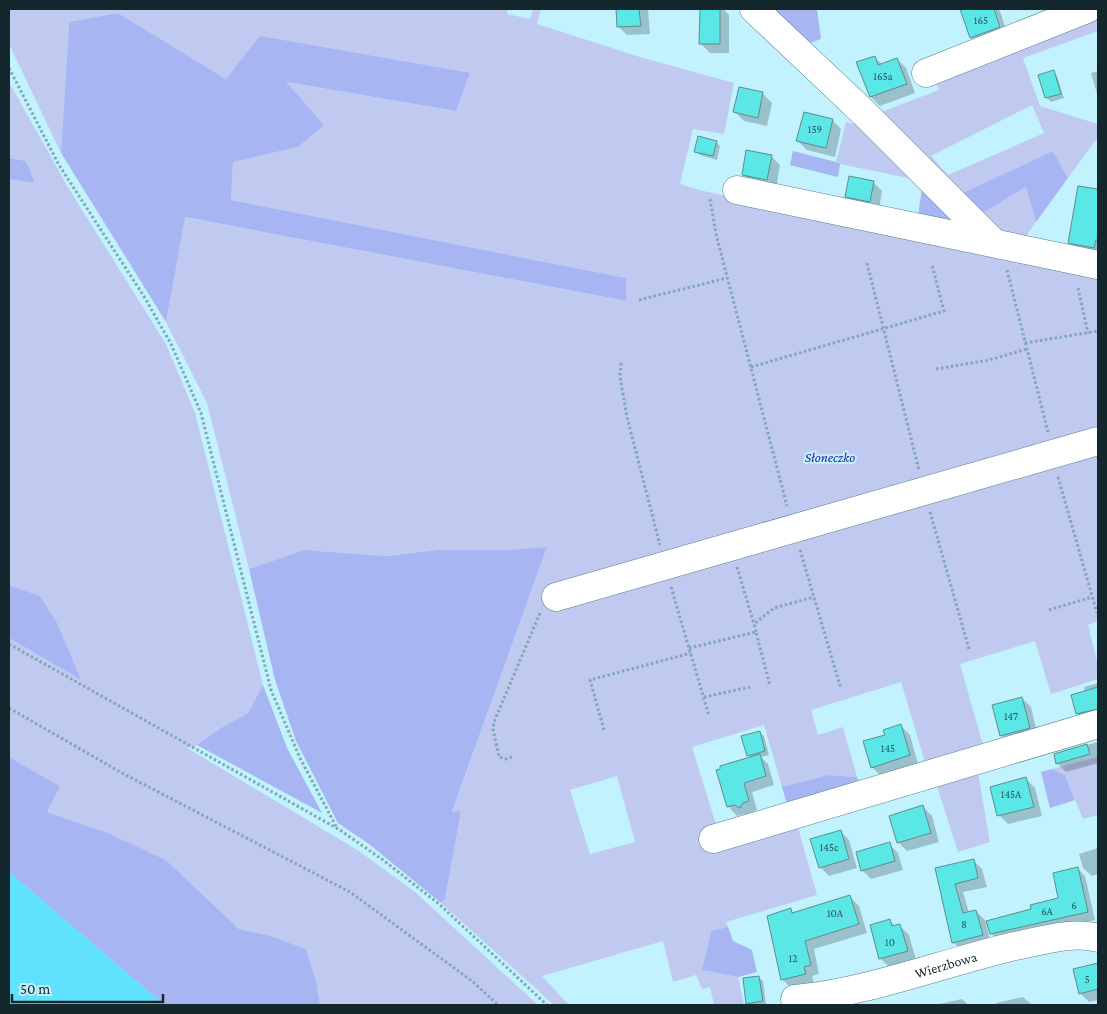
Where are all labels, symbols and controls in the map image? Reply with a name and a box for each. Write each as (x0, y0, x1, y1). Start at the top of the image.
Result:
house number: 165 (974, 14, 988, 26)
house number: 165a (873, 70, 893, 82)
house number: 159 (808, 123, 822, 135)
park label: Słoneczko (805, 449, 855, 465)
house number: 147 (1004, 710, 1018, 722)
house number: 145 (881, 742, 895, 754)
house number: 145A (1001, 788, 1022, 800)
house number: 145c (820, 841, 839, 853)
house number: 6 (1071, 899, 1077, 911)
house number: 6A (1041, 905, 1054, 917)
house number: 10A (827, 907, 844, 919)
house number: 8 (961, 918, 967, 930)
house number: 10 (885, 936, 895, 948)
street label: Wierzbowa (913, 948, 979, 981)
house number: 12 (789, 952, 797, 964)
scale bar (12, 972, 164, 1004)
house number: 5 (1084, 973, 1090, 985)
text: 50 m (20, 981, 50, 997)

